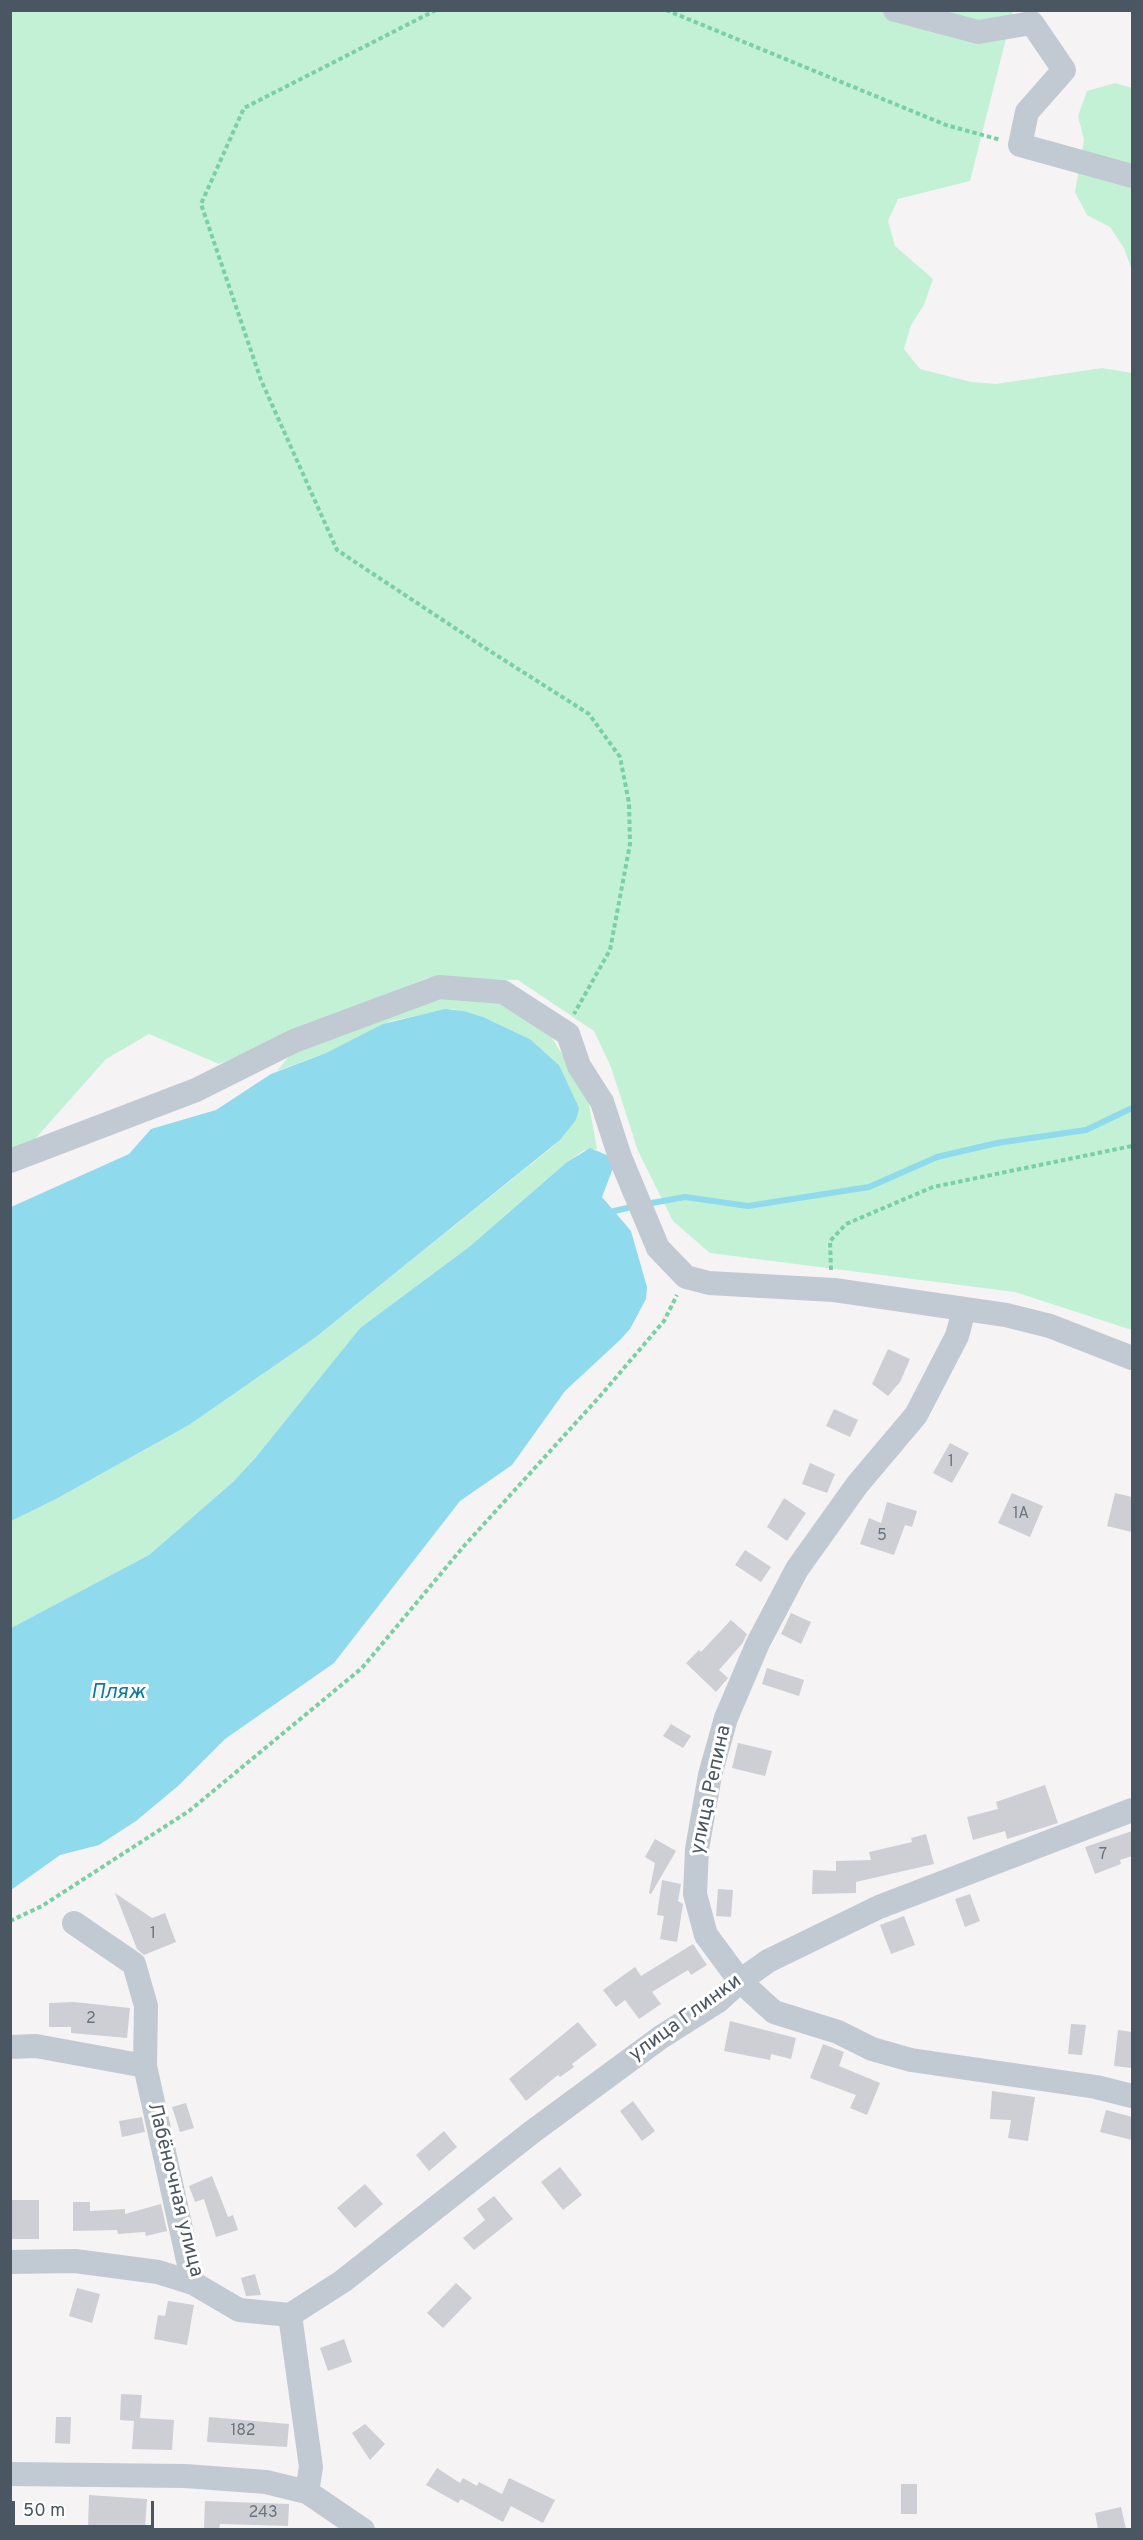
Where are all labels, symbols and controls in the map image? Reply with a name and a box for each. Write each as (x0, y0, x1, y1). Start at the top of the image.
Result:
house number: 1 (948, 1453, 954, 1473)
house number: 1А (1013, 1505, 1029, 1525)
house number: 5 (877, 1527, 887, 1547)
water label: Пляж (91, 1681, 145, 1707)
street label: улица Репина (687, 1723, 737, 1857)
house number: 7 (1099, 1846, 1107, 1866)
house number: 1 (150, 1925, 156, 1945)
street label: улица Глинки (625, 1970, 747, 2068)
house number: 2 (86, 2010, 96, 2030)
street label: Лабёночная улица (141, 2100, 207, 2280)
house number: 182 (230, 2422, 256, 2442)
scale bar (15, 2489, 158, 2527)
text: 50 m (23, 2500, 65, 2523)
house number: 243 (248, 2504, 278, 2524)

